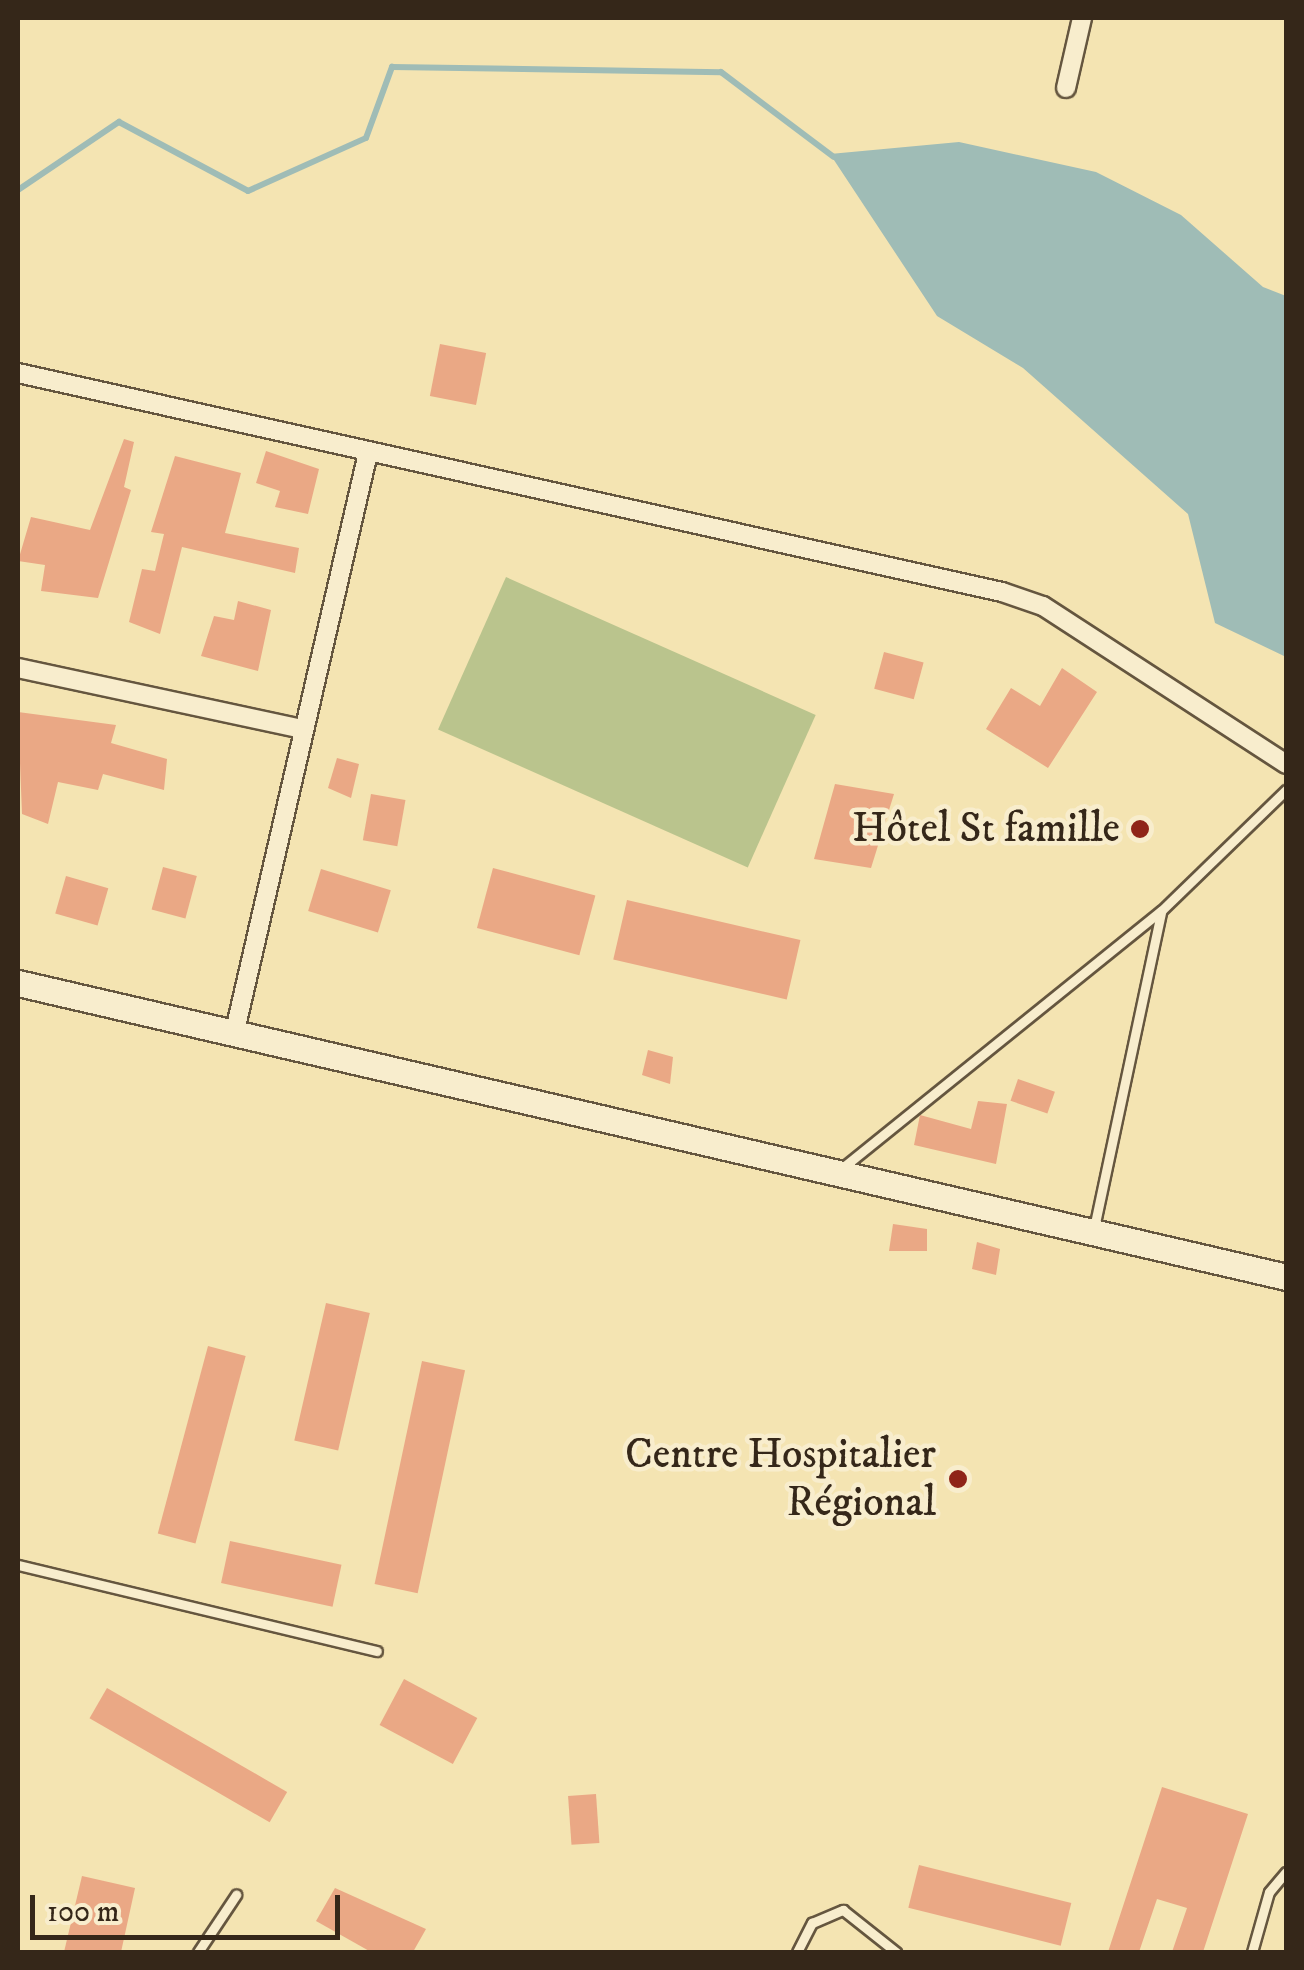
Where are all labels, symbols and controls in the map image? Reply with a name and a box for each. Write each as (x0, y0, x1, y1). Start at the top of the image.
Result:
place label: Hôtel St famille (852, 804, 1120, 854)
marker: Hôtel St famille (1129, 818, 1151, 840)
place label: Centre Hospitalier Régional (625, 1430, 936, 1528)
marker: Centre Hospitalier Régional (945, 1466, 971, 1492)
scale bar (35, 1875, 345, 1937)
text: 100 m (47, 1894, 119, 1931)

